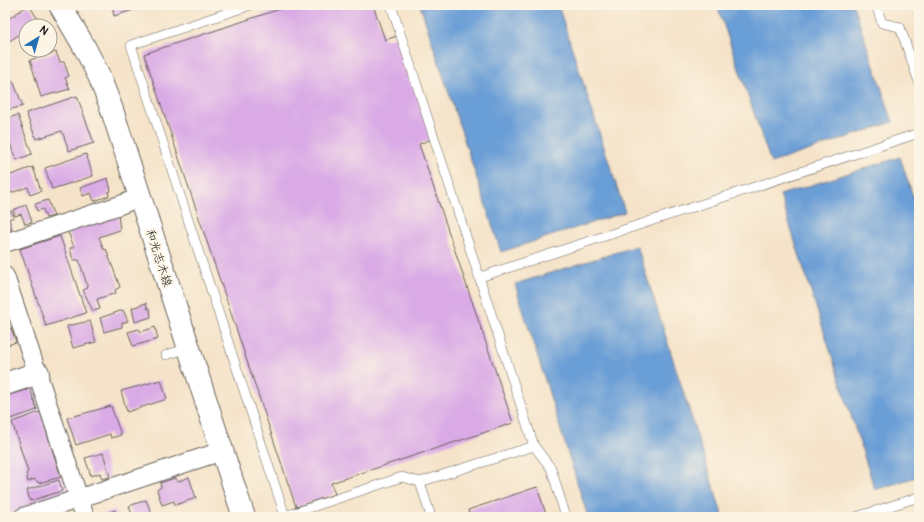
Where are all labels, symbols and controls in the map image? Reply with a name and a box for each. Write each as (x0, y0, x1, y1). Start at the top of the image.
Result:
north arrow (18, 18, 58, 58)
text: N (37, 23, 51, 38)
street label: 和光志木線 (142, 227, 175, 289)

